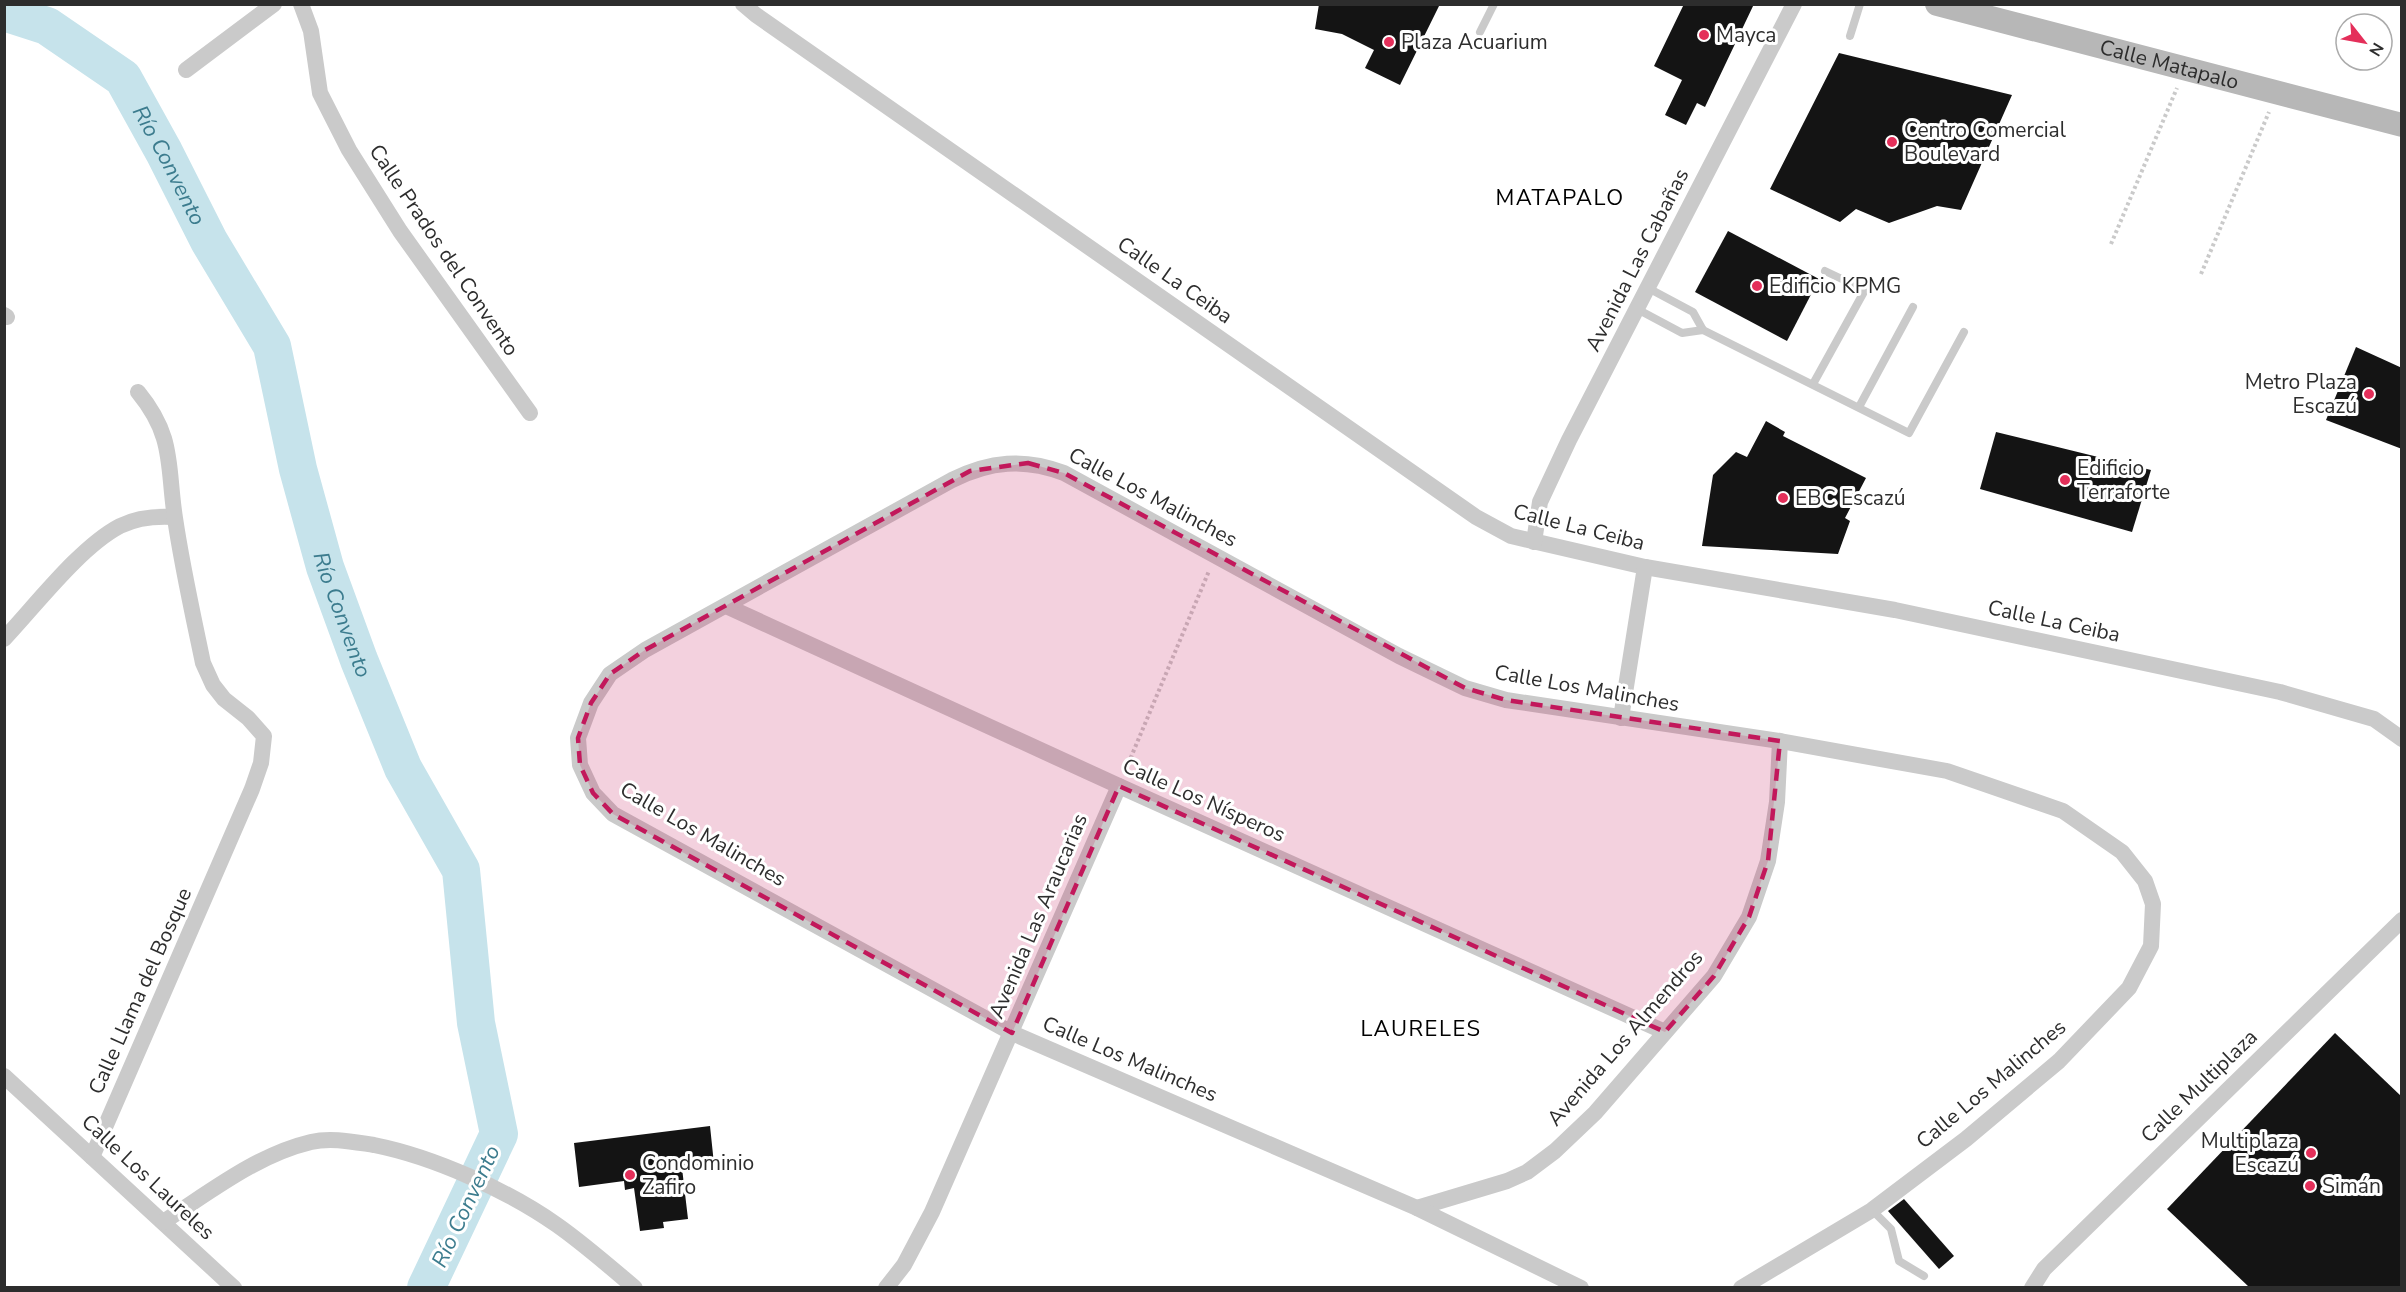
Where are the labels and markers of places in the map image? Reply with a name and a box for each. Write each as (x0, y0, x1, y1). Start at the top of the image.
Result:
place label: Mayca (1716, 21, 1776, 49)
place label: Plaza Acuarium (1401, 28, 1548, 56)
marker: Mayca (1697, 28, 1711, 42)
marker: Plaza Acuarium (1382, 35, 1396, 49)
place label: Centro Comercial Boulevard (1904, 116, 2067, 168)
marker: Centro Comercial Boulevard (1885, 135, 1899, 149)
place label: Edificio KPMG (1769, 272, 1901, 300)
marker: Edificio KPMG (1750, 279, 1764, 293)
place label: Metro Plaza Escazú (2245, 368, 2357, 420)
marker: Metro Plaza Escazú (2362, 387, 2376, 401)
place label: Edificio Terraforte (2077, 454, 2170, 506)
marker: Edificio Terraforte (2058, 473, 2072, 487)
place label: EBC Escazú (1795, 484, 1905, 512)
marker: EBC Escazú (1776, 491, 1790, 505)
place label: Multiplaza Escazú (2201, 1127, 2299, 1179)
marker: Multiplaza Escazú (2304, 1146, 2318, 1160)
place label: Condominio Zafiro (642, 1149, 754, 1201)
marker: Condominio Zafiro (623, 1168, 637, 1182)
place label: Simán (2322, 1172, 2381, 1200)
marker: Simán (2303, 1179, 2317, 1193)

